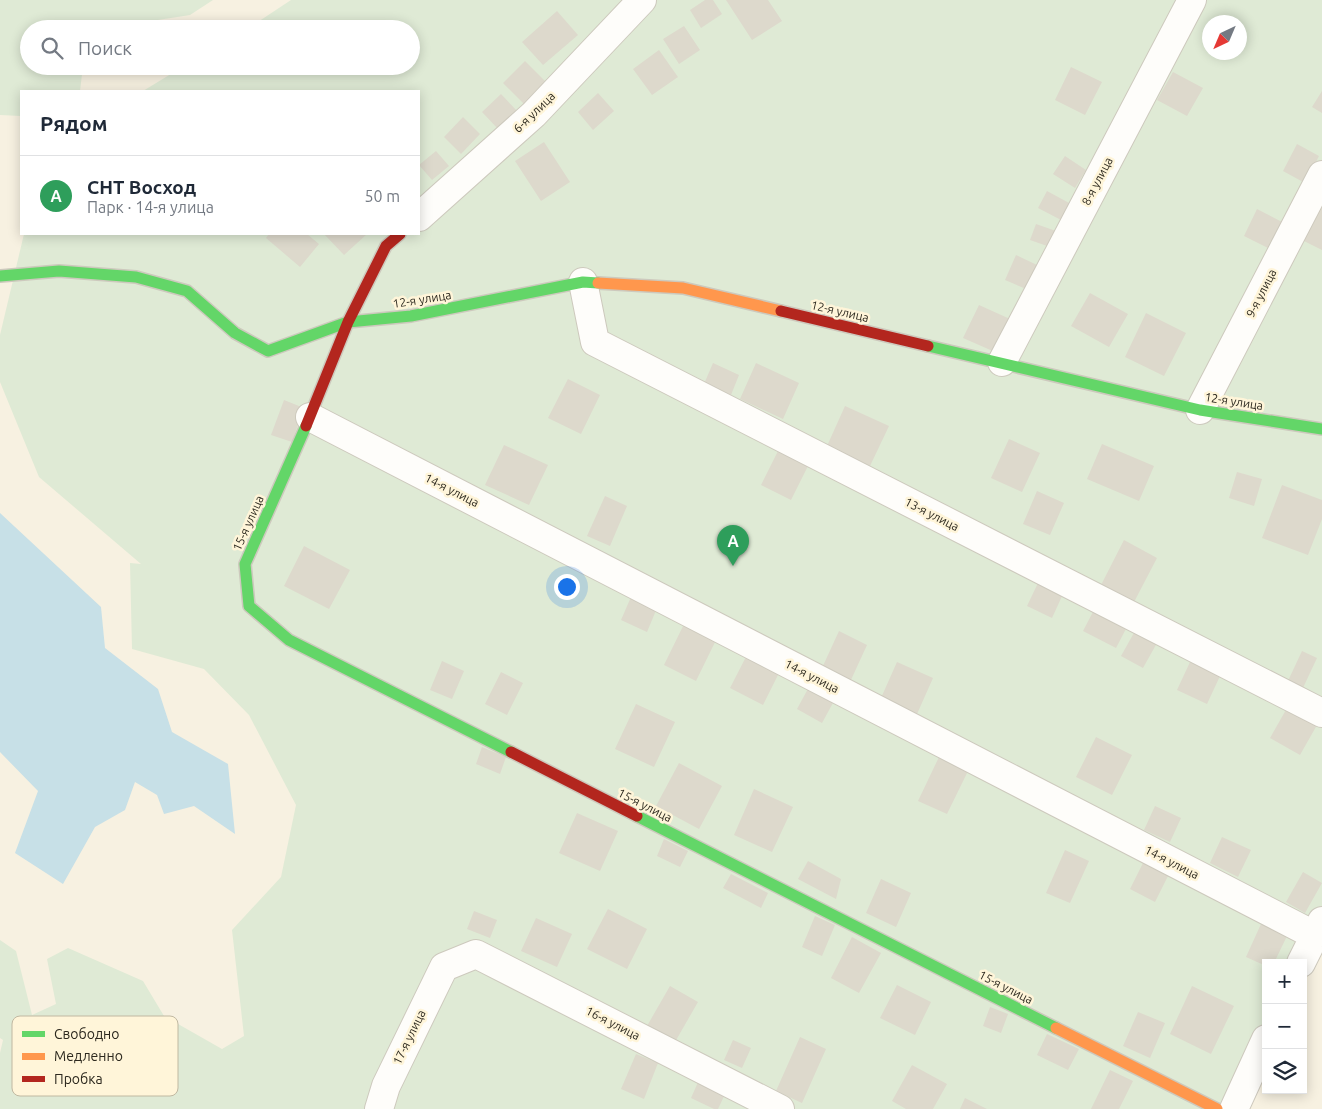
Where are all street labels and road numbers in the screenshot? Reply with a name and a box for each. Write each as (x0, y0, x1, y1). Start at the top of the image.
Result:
street label: 6-я улица (511, 89, 557, 135)
street label: 8-я улица (1079, 155, 1115, 207)
street label: 9-я улица (1243, 267, 1279, 319)
street label: 12-я улица (392, 288, 452, 310)
street label: 12-я улица (810, 298, 870, 324)
street label: 12-я улица (1204, 390, 1264, 412)
street label: 14-я улица (423, 471, 481, 509)
street label: 15-я улица (230, 493, 266, 553)
street label: 13-я улица (903, 495, 961, 533)
street label: 14-я улица (783, 657, 841, 695)
street label: 15-я улица (616, 786, 674, 824)
street label: 14-я улица (1143, 843, 1201, 881)
street label: 15-я улица (977, 968, 1035, 1006)
street label: 16-я улица (584, 1004, 642, 1042)
street label: 17-я улица (390, 1008, 428, 1066)

